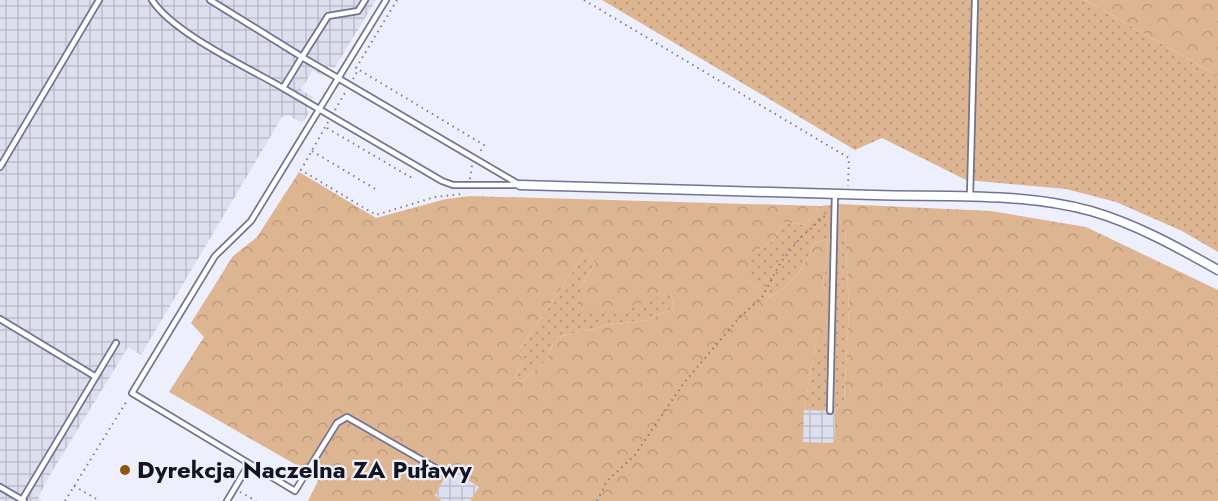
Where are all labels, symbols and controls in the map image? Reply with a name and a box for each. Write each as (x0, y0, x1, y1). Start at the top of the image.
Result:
place label: Dyrekcja Naczelna ZA Puławy (137, 452, 472, 487)
marker: Dyrekcja Naczelna ZA Puławy (118, 463, 132, 477)

